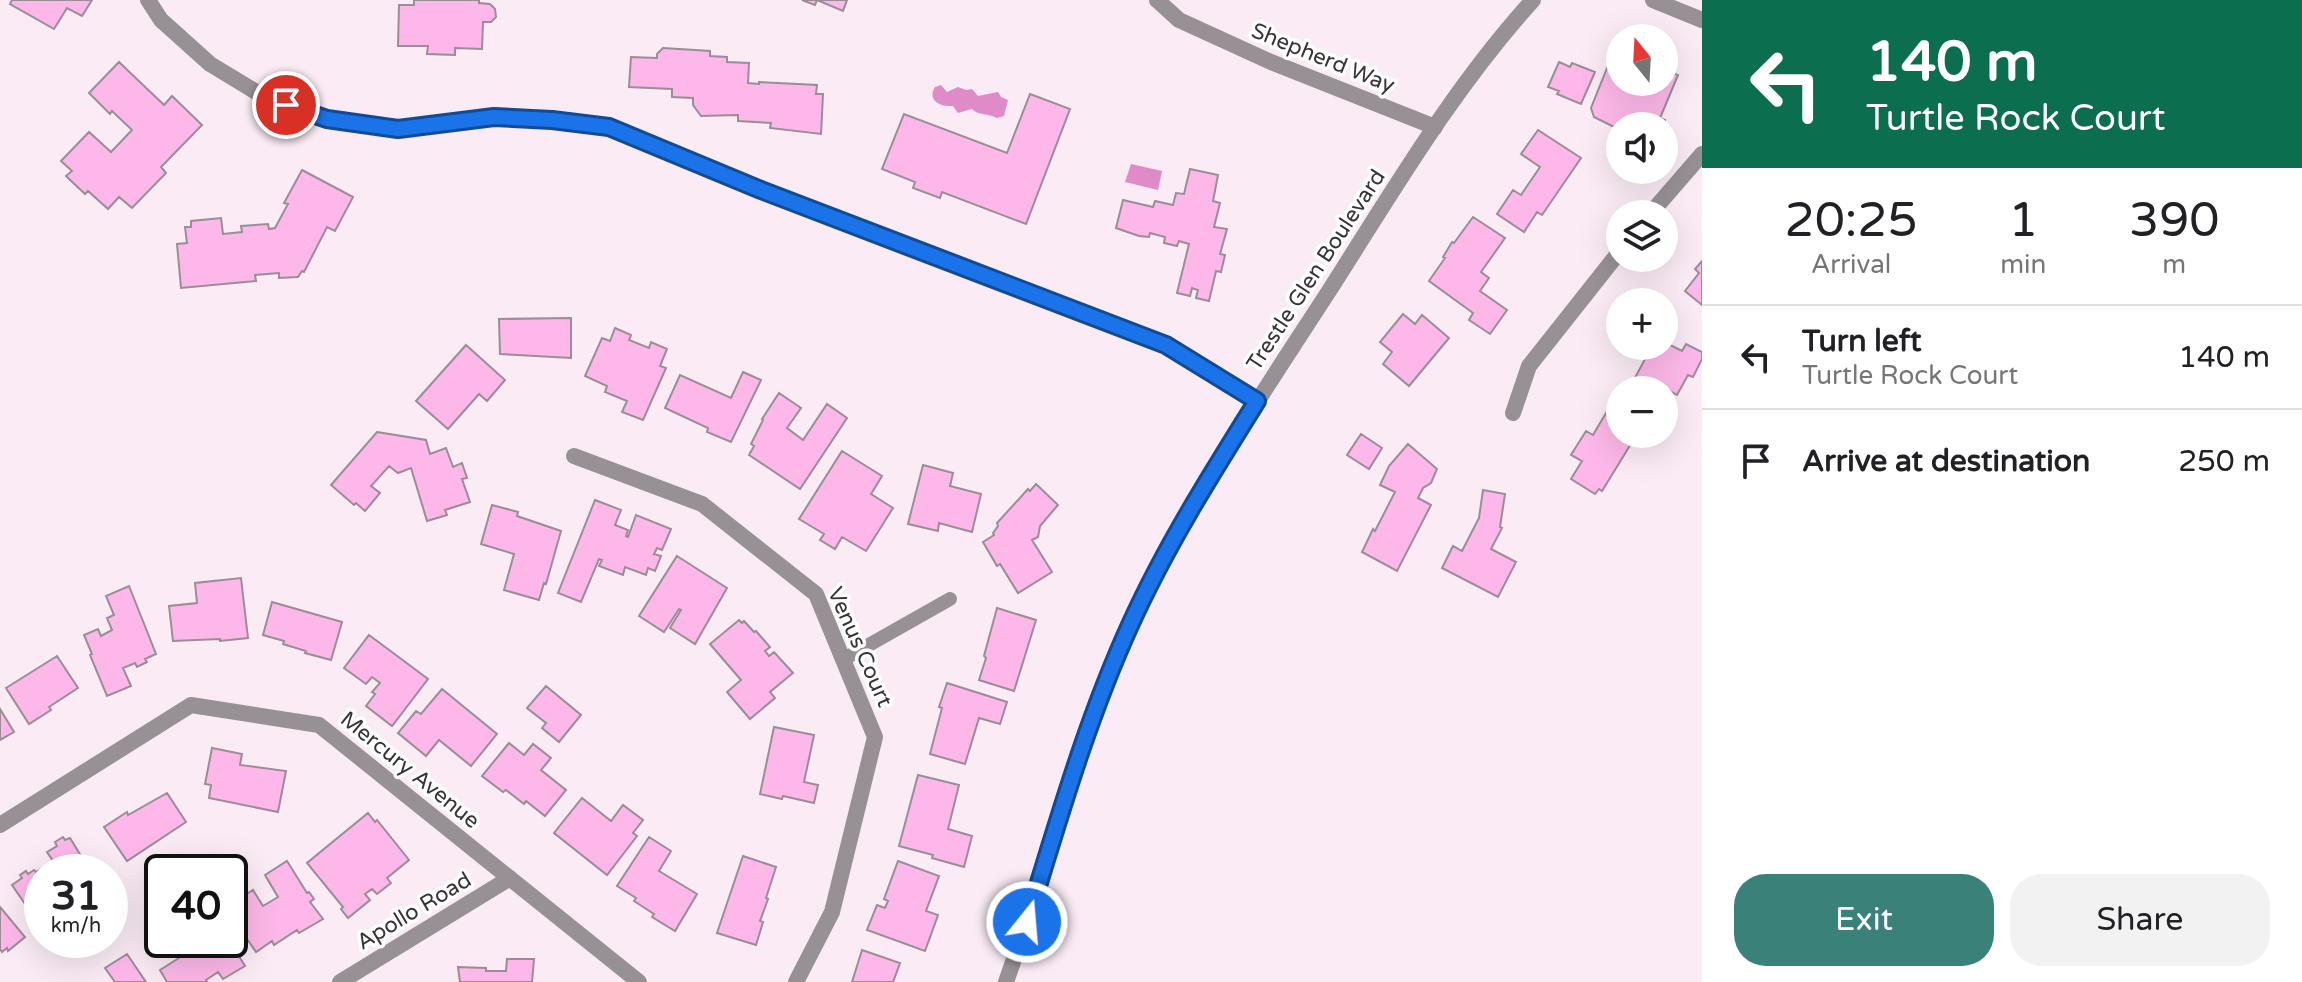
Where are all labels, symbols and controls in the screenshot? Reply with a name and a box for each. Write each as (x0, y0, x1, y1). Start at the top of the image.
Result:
street label: Shepherd Way (1248, 17, 1399, 99)
north arrow (1606, 24, 1678, 96)
map controls (1606, 24, 1678, 448)
text: 140 m (1866, 29, 2037, 96)
icon: left (1734, 32, 1838, 136)
pin (252, 71, 320, 139)
icon: arrive (264, 83, 308, 127)
text: Turtle Rock Court (1866, 97, 2165, 140)
button: sound (1606, 112, 1678, 184)
street label: Trestle Glen Boulevard (1241, 165, 1391, 375)
text: 20:25 (1785, 192, 1918, 250)
text: 1 (2008, 192, 2038, 250)
text: 390 (2129, 192, 2219, 250)
button: layers (1606, 200, 1678, 272)
text: Arrival (1811, 249, 1891, 280)
text: min (2000, 249, 2046, 280)
text: m (2162, 249, 2186, 280)
button: + (1606, 288, 1678, 360)
text: Turn left (1802, 323, 1921, 360)
icon: left (1734, 335, 1778, 379)
text: 140 m (2178, 339, 2270, 376)
text: Turtle Rock Court (1802, 360, 2018, 391)
button: − (1606, 376, 1678, 448)
icon: arrive (1734, 439, 1778, 483)
text: Arrive at destination (1802, 443, 2090, 480)
text: 250 m (2178, 443, 2270, 480)
street label: Venus Court (822, 583, 898, 711)
street label: Mercury Avenue (335, 706, 485, 834)
speed limit sign: 40 (144, 854, 248, 958)
street label: Apollo Road (352, 867, 476, 955)
text: 31 (51, 872, 101, 920)
button: Exit (1734, 874, 1994, 966)
button: Share (2010, 874, 2270, 966)
position arrow (985, 880, 1069, 964)
text: km/h (51, 914, 101, 938)

